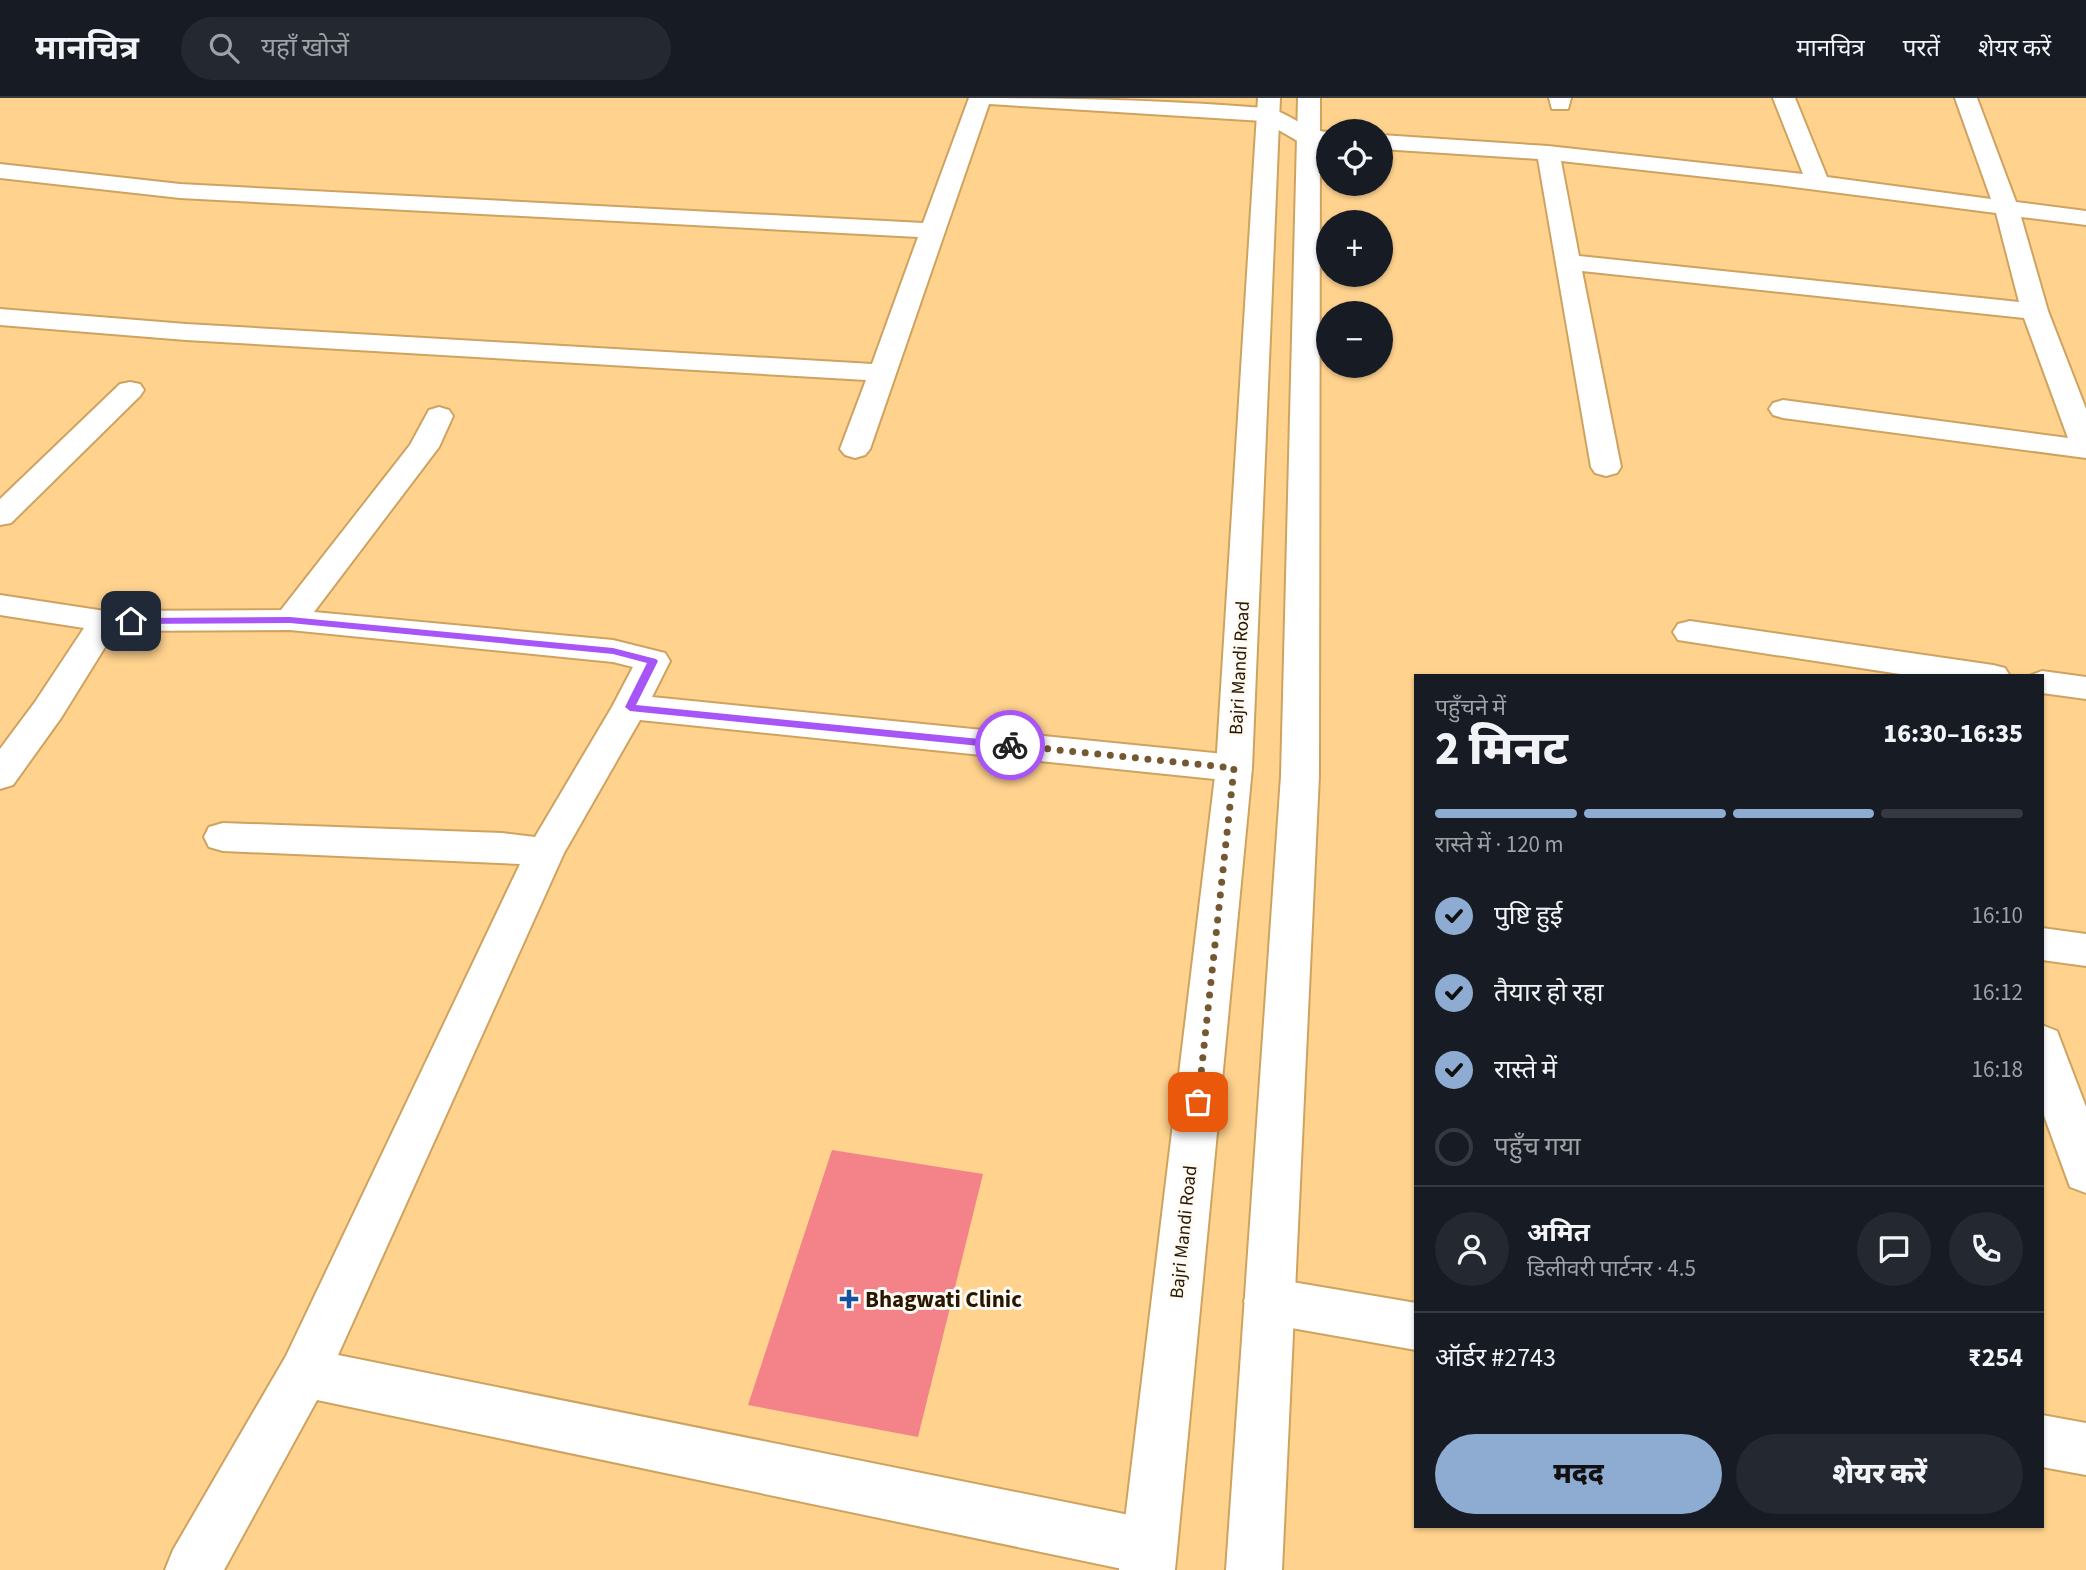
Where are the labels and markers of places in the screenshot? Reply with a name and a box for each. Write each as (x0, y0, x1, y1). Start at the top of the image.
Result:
pin (101, 591, 161, 651)
pin (1168, 1072, 1228, 1132)
place label: Bhagwati Clinic (865, 1283, 1022, 1316)
marker: Bhagwati Clinic (839, 1289, 859, 1309)

